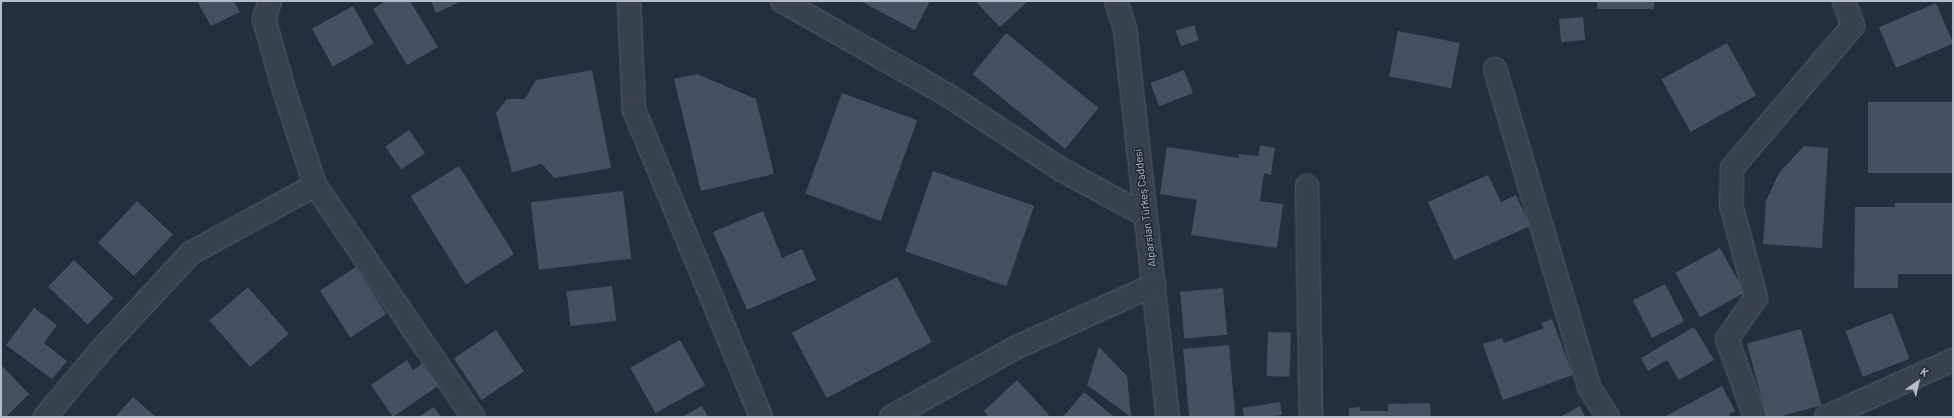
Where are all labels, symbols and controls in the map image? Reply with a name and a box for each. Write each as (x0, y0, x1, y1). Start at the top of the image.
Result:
street label: Alparslan Türkeş Caddesi (1131, 148, 1159, 268)
north arrow (1898, 362, 1938, 402)
text: K (1918, 364, 1931, 379)

